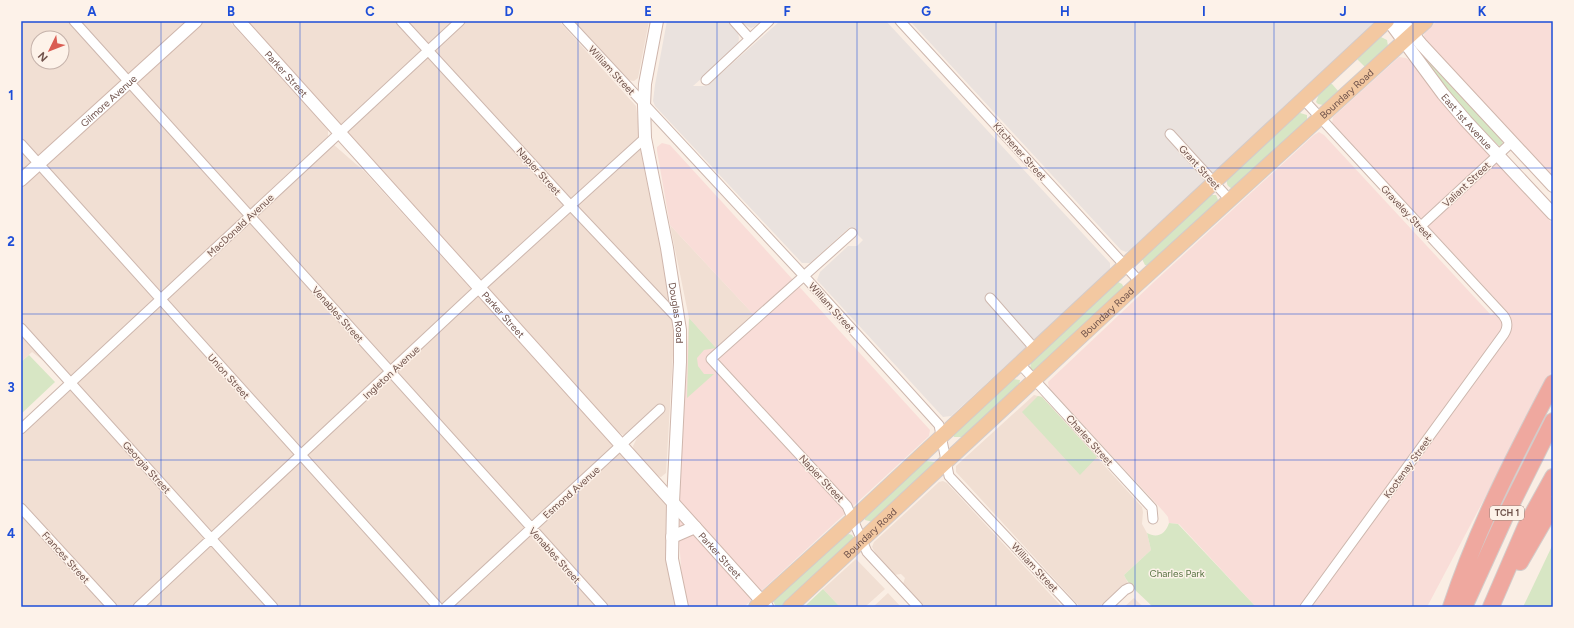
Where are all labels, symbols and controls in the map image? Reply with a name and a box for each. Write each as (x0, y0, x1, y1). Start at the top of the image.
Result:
text: A (87, 4, 97, 19)
text: B (227, 4, 235, 19)
text: C (365, 4, 375, 19)
text: D (504, 4, 514, 19)
text: E (644, 4, 652, 19)
text: F (783, 4, 791, 19)
text: G (921, 4, 931, 19)
text: H (1060, 4, 1070, 19)
text: I (1202, 4, 1206, 19)
text: J (1339, 4, 1347, 19)
text: K (1478, 4, 1487, 19)
north arrow (30, 30, 70, 70)
street label: William Street (585, 43, 638, 98)
street label: Parker Street (262, 48, 311, 100)
text: N (35, 49, 51, 64)
street label: Boundary Road (1317, 66, 1376, 122)
street label: Gilmore Avenue (78, 72, 140, 130)
text: 1 (8, 88, 14, 103)
street label: East 1st Avenue (1438, 91, 1495, 153)
street label: Kitchener Street (990, 120, 1049, 183)
street label: Grant Street (1176, 142, 1223, 193)
street label: Napier Street (514, 145, 564, 198)
street label: Valiant Street (1440, 159, 1493, 210)
street label: Graveley Street (1378, 182, 1435, 242)
street label: MacDonald Avenue (204, 191, 277, 260)
text: 2 (7, 234, 15, 249)
street label: William Street (806, 280, 858, 335)
street label: Douglas Road (666, 281, 686, 344)
street label: Venables Street (309, 283, 366, 345)
street label: Boundary Road (1078, 284, 1137, 341)
street label: Parker Street (479, 289, 528, 341)
street label: Ingleton Avenue (360, 342, 423, 402)
street label: Union Street (205, 351, 253, 402)
text: 3 (7, 380, 15, 395)
street label: Charles Street (1063, 412, 1116, 469)
street label: Kootenay Street (1381, 434, 1434, 501)
street label: Georgia Street (120, 438, 174, 496)
street label: Napier Street (796, 452, 847, 505)
street label: Esmond Avenue (540, 463, 603, 521)
street label: Boundary Road (841, 505, 900, 561)
road number: TCH 1 (1490, 506, 1524, 520)
street label: Venables Street (526, 524, 583, 586)
text: 4 (7, 526, 15, 541)
street label: Frances Street (39, 529, 92, 586)
street label: Parker Street (696, 529, 744, 582)
street label: William Street (1008, 540, 1061, 595)
park label: Charles Park (1149, 567, 1205, 580)

